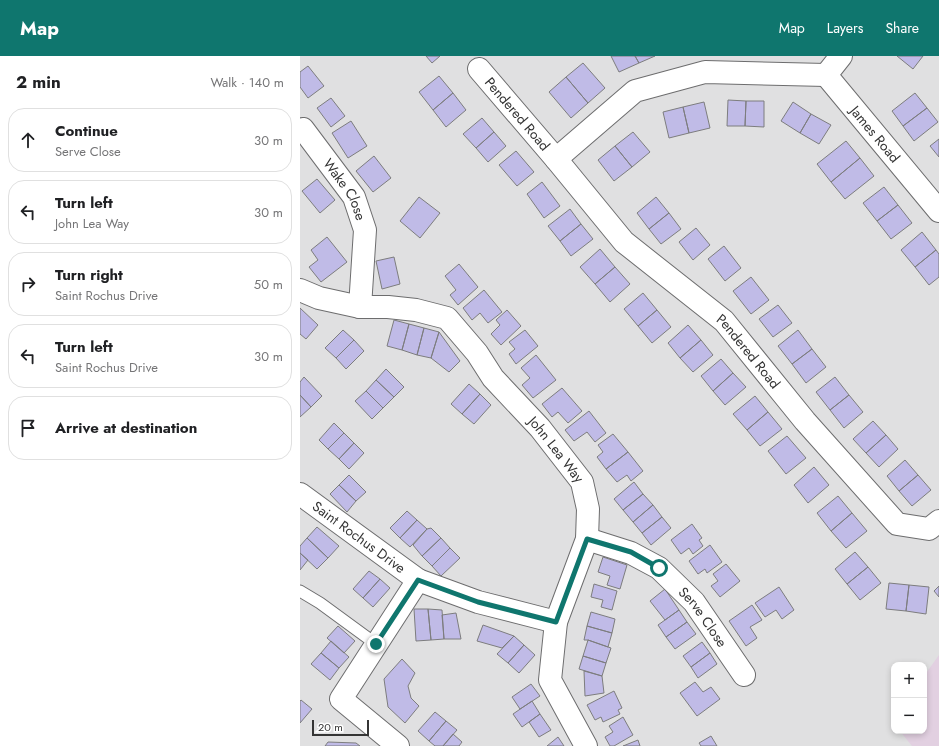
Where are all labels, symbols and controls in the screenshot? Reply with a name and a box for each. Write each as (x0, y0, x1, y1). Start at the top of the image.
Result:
text: Map (20, 15, 59, 42)
text: Map (779, 18, 805, 38)
text: Layers (827, 18, 863, 38)
text: Share (885, 18, 919, 38)
text: 2 min (16, 70, 61, 94)
text: Walk · 140 m (210, 73, 284, 92)
street label: Pendered Road (480, 73, 555, 155)
street label: James Road (844, 100, 905, 167)
text: Continue (55, 120, 118, 142)
icon: ahead (17, 129, 39, 151)
text: 30 m (254, 131, 283, 150)
text: Serve Close (55, 142, 121, 161)
street label: Wake Close (318, 154, 371, 223)
text: Turn left (55, 192, 113, 214)
icon: left (17, 201, 39, 223)
text: 30 m (254, 203, 283, 222)
text: John Lea Way (55, 214, 129, 233)
text: Turn right (55, 264, 123, 286)
icon: right (17, 273, 39, 295)
text: 50 m (254, 275, 283, 294)
text: Saint Rochus Drive (55, 286, 158, 305)
street label: Pendered Road (712, 309, 785, 393)
text: Turn left (55, 336, 113, 358)
icon: left (17, 345, 39, 367)
text: 30 m (254, 347, 283, 366)
text: Saint Rochus Drive (55, 358, 158, 377)
street label: John Lea Way (522, 410, 589, 487)
icon: arrive (17, 417, 39, 439)
text: Arrive at destination (55, 417, 197, 439)
street label: Saint Rochus Drive (308, 496, 410, 578)
route start (650, 559, 668, 577)
street label: Serve Close (674, 582, 732, 651)
route end (367, 635, 385, 653)
map controls (891, 662, 927, 734)
button: + (891, 662, 927, 698)
button: − (891, 698, 927, 734)
scale bar (312, 718, 369, 737)
text: 20 m (318, 719, 343, 735)

